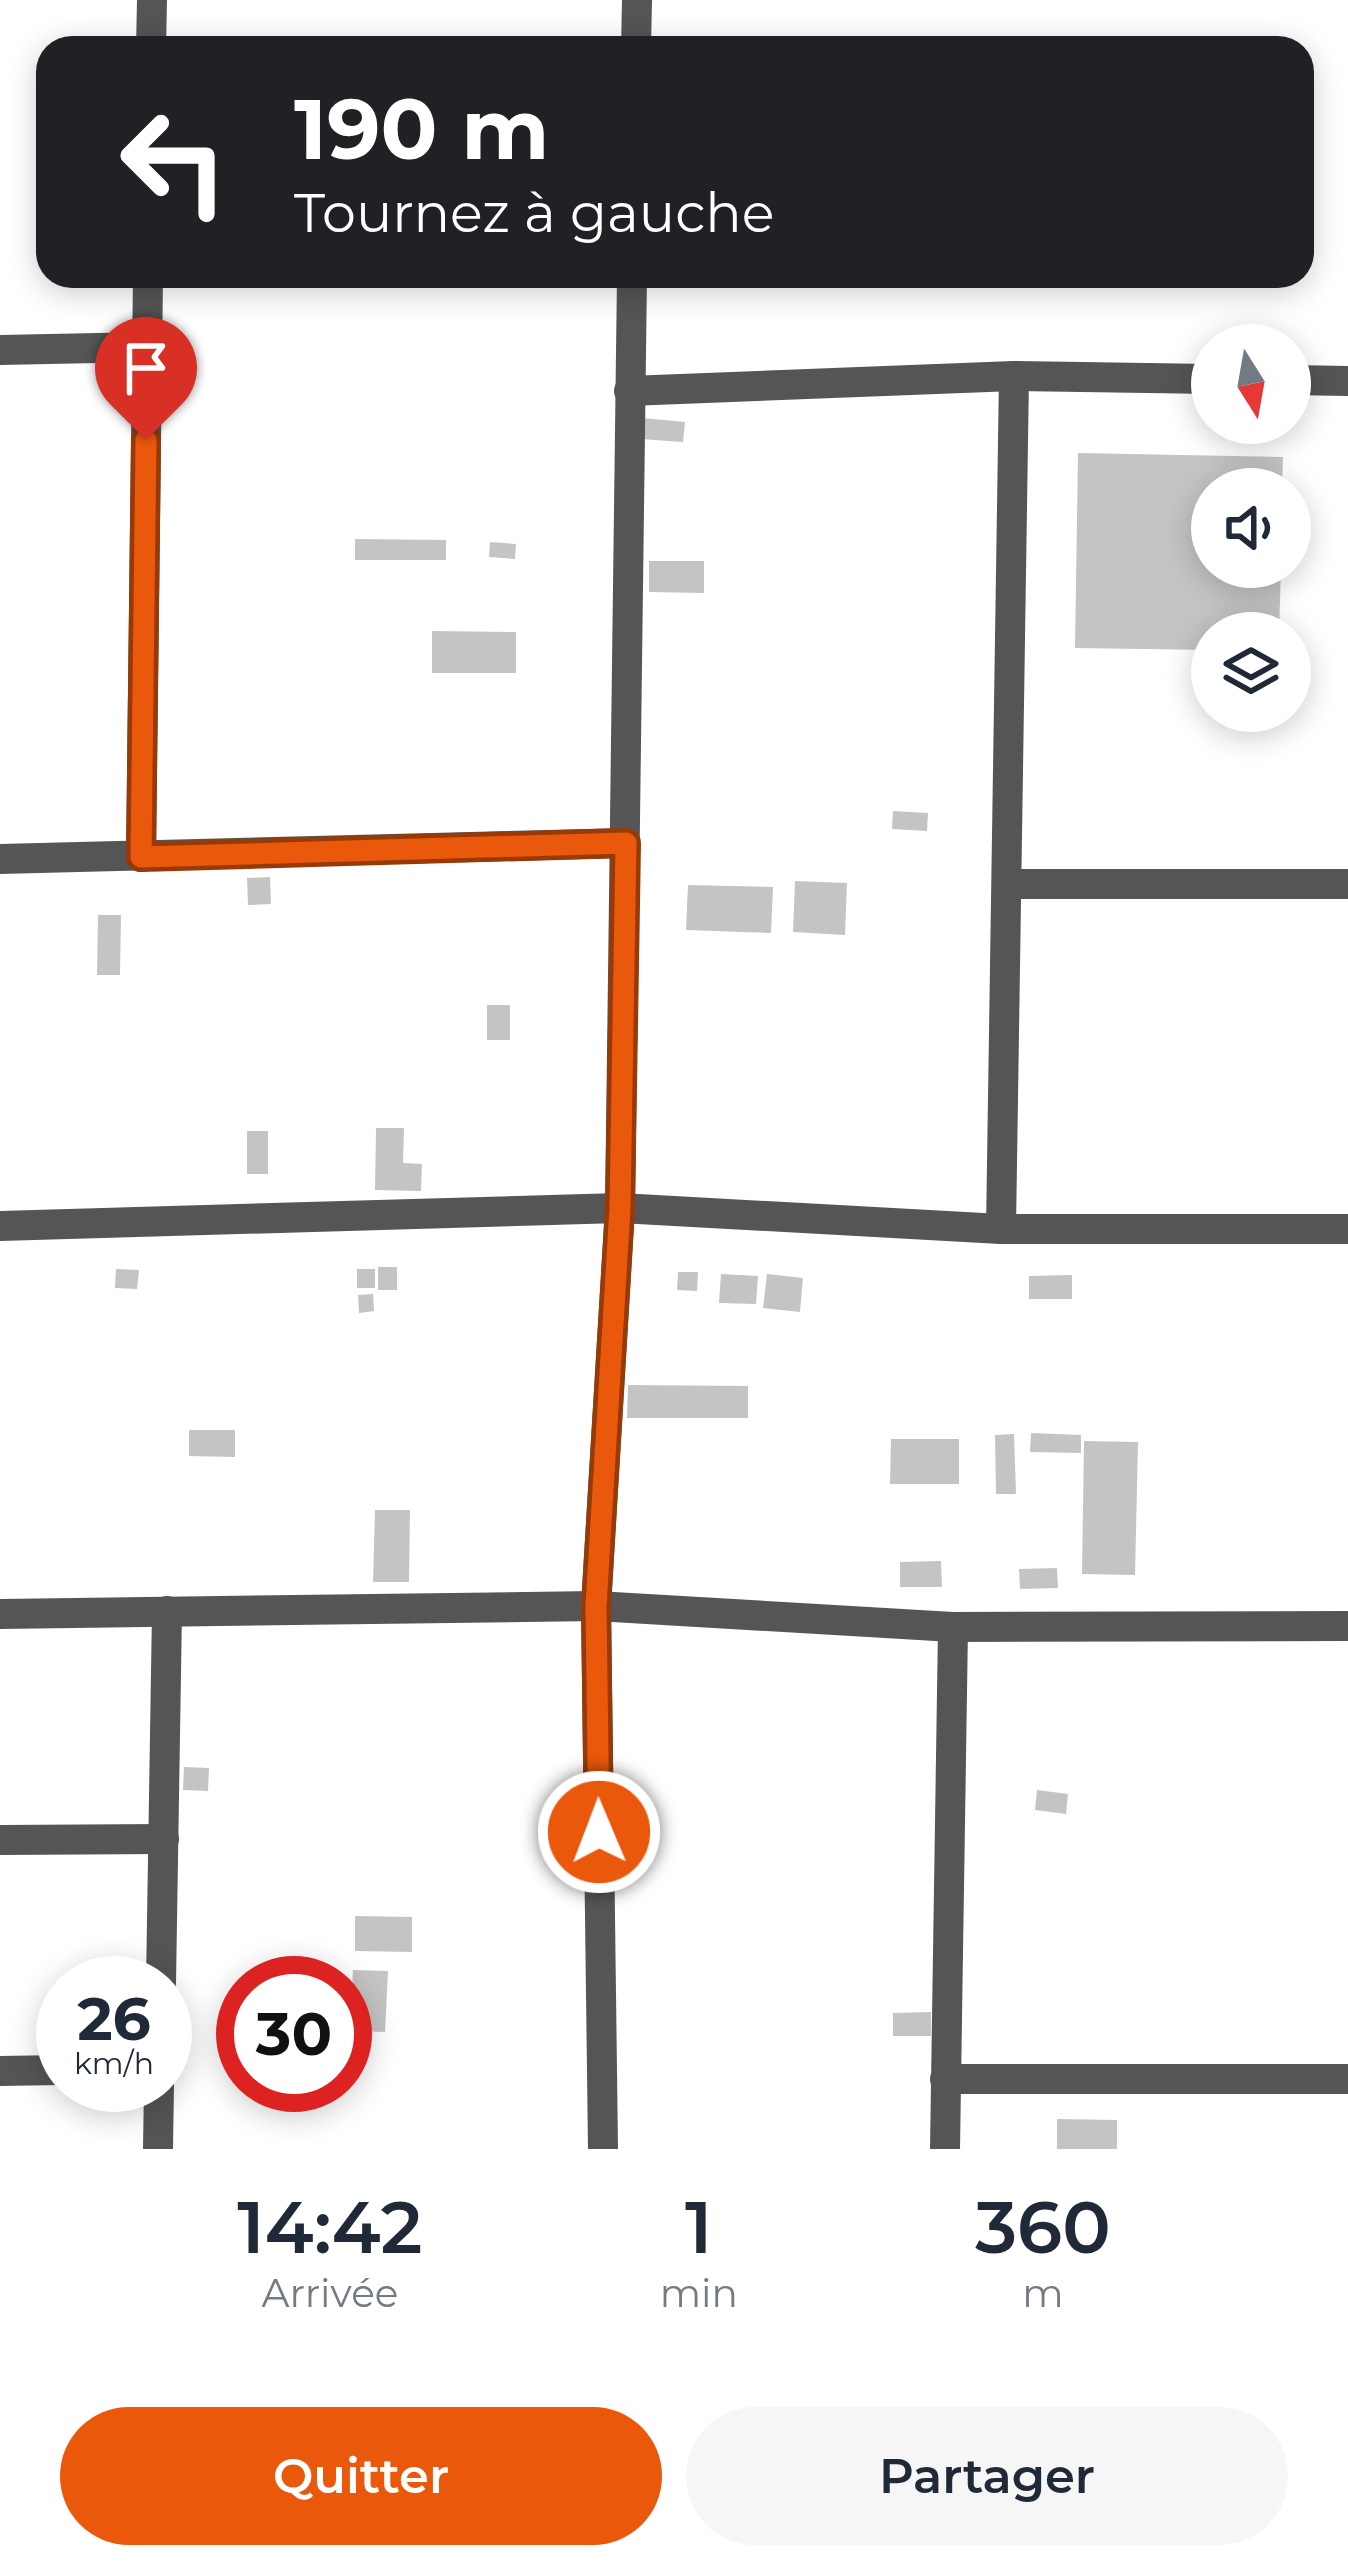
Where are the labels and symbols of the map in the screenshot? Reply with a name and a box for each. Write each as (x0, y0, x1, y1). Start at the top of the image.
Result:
pin (95, 317, 197, 440)
north arrow (1191, 324, 1311, 444)
position arrow (536, 1769, 662, 1895)
speed limit sign: 30 (216, 1956, 372, 2112)

